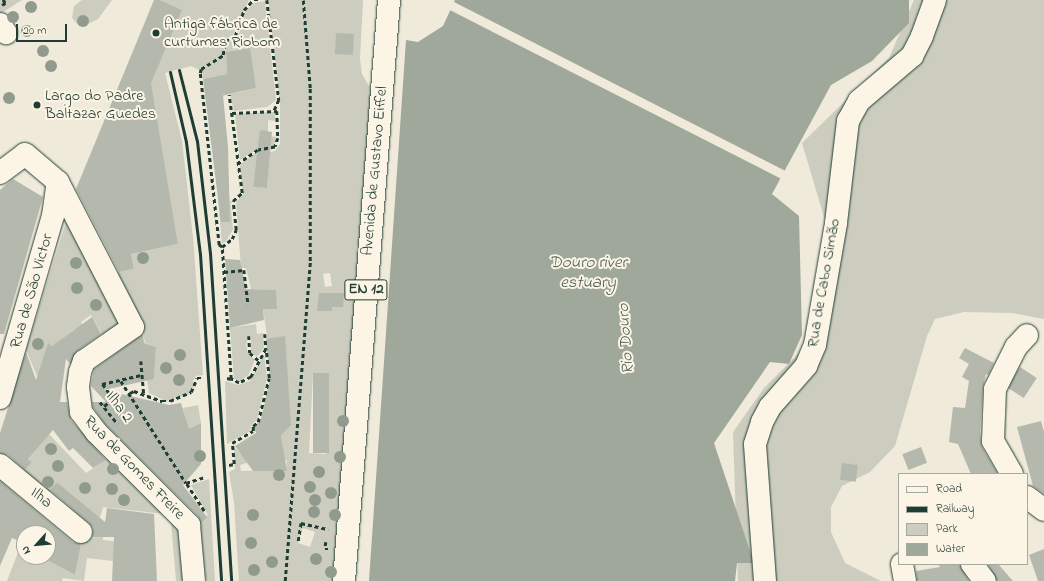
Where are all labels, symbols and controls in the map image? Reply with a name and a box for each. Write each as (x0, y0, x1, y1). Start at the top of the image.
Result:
place label: Antiga fábrica de curtumes Riobom (164, 14, 280, 52)
scale bar (18, 16, 69, 42)
text: 20 m (23, 22, 46, 40)
marker: Antiga fábrica de curtumes Riobom (151, 28, 161, 38)
place label: Largo do Padre Baltazar Guedes (45, 86, 156, 124)
street label: Avenida de Gustavo Eiffel (358, 86, 392, 256)
marker: Largo do Padre Baltazar Guedes (32, 100, 42, 110)
street label: Rua de Cabo Simão (803, 217, 845, 349)
street label: Rua de São Victor (6, 231, 58, 351)
water label: Douro river estuary (549, 253, 627, 293)
road number: EN 12 (344, 277, 388, 303)
water label: Rio Douro (613, 303, 639, 375)
street label: Ilha 2 (101, 387, 137, 427)
street label: Rua de Gomes Freire (79, 412, 189, 524)
legend (898, 473, 1028, 565)
text: Road (936, 480, 962, 498)
street label: Ilha (26, 483, 56, 513)
text: Railway (936, 500, 974, 518)
text: Park (936, 520, 958, 538)
north arrow (16, 525, 56, 565)
text: Water (936, 540, 965, 558)
text: N (17, 543, 35, 557)

